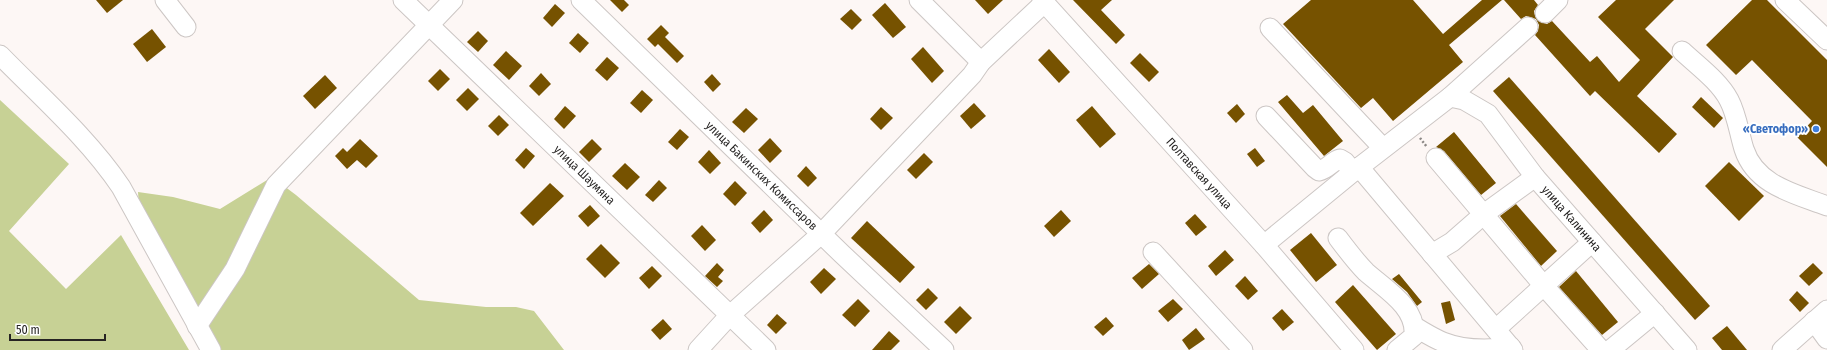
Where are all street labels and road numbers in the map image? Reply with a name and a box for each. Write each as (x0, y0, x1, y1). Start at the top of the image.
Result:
street label: улица Бакинских Комиссаров (703, 118, 820, 233)
street label: Полтавская улица (1163, 135, 1235, 212)
street label: улица Шаумяна (551, 142, 618, 208)
street label: улица Калинина (1539, 183, 1604, 254)

